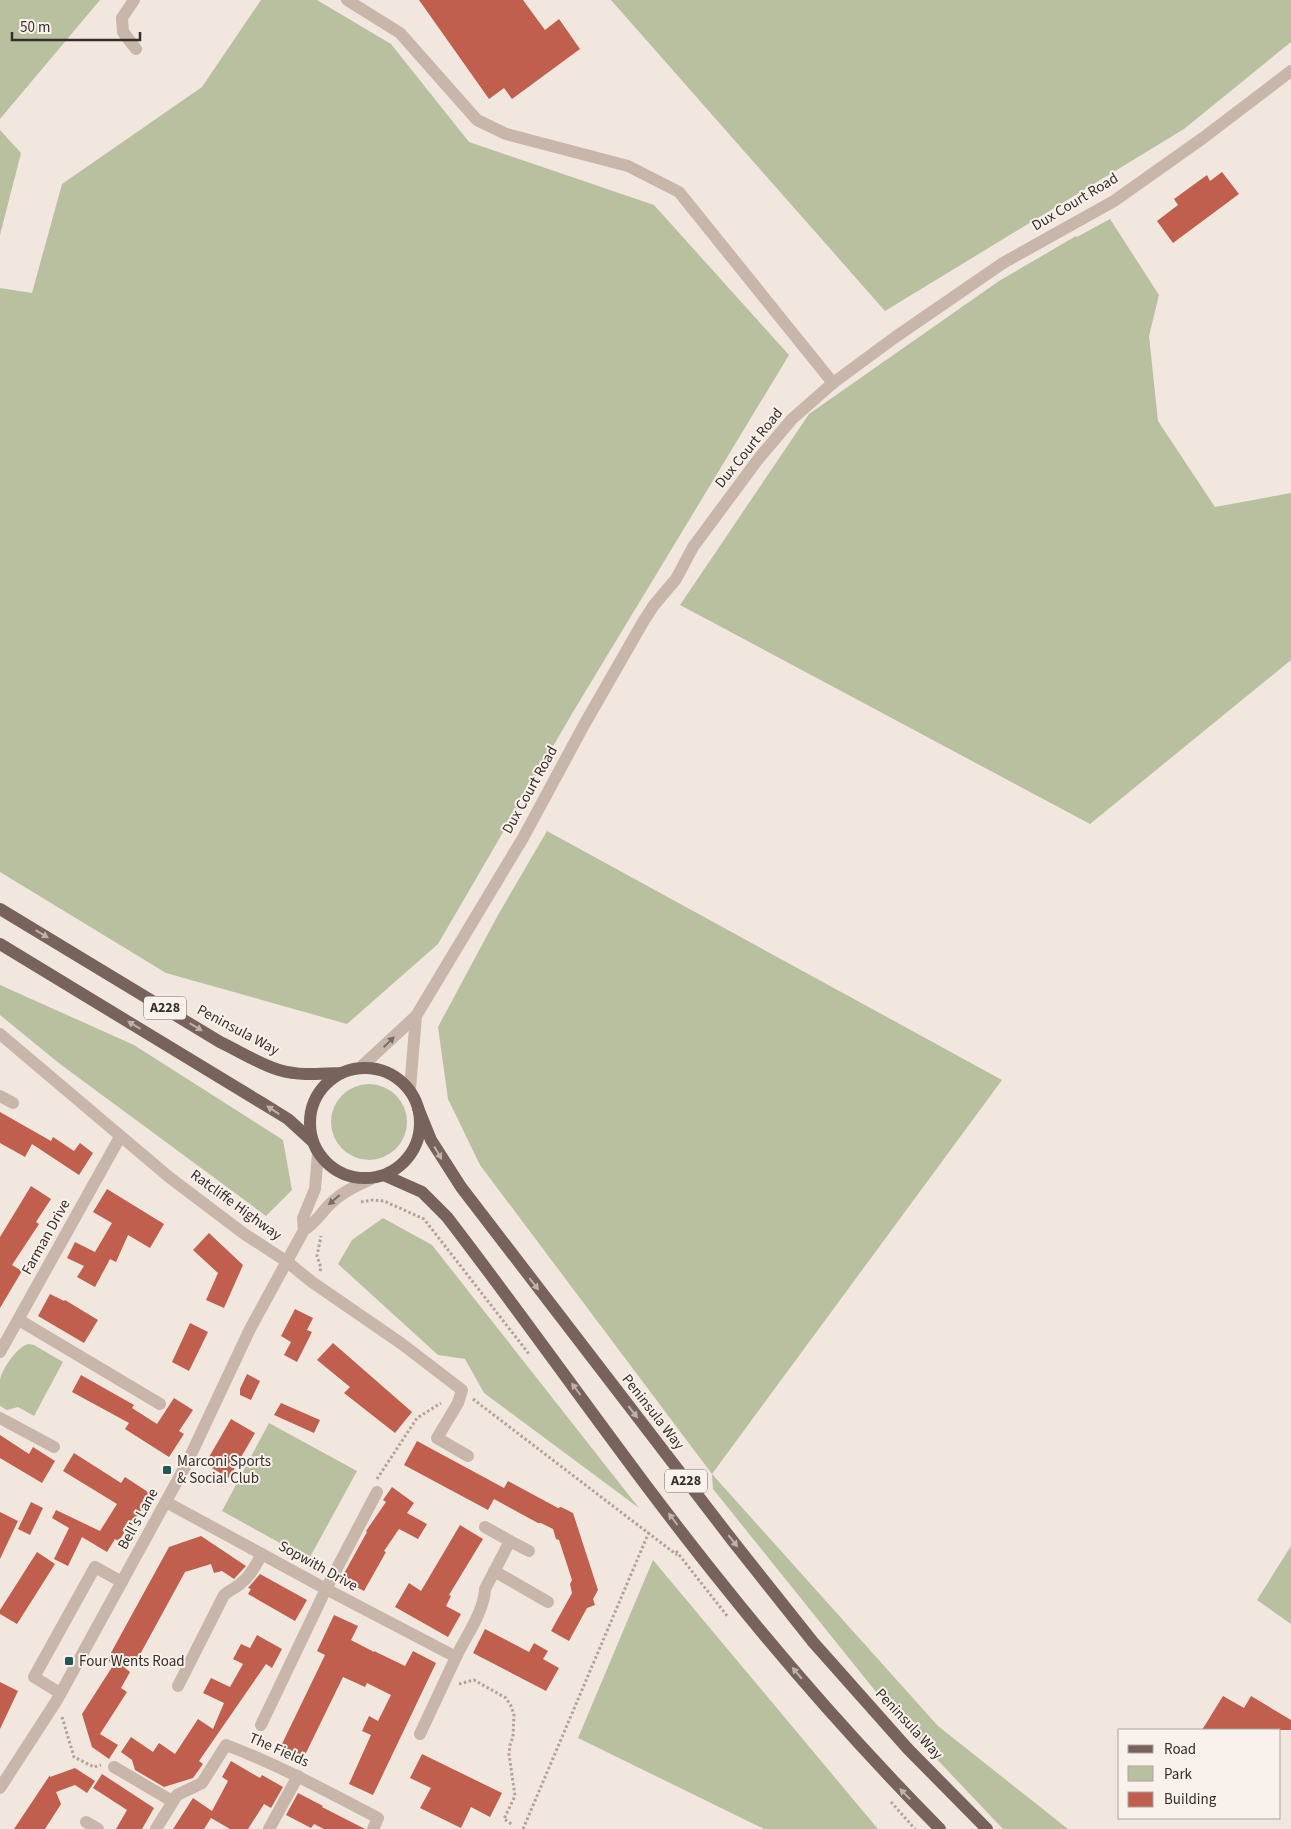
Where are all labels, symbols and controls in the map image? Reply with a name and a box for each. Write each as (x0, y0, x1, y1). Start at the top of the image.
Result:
scale bar (12, 10, 140, 42)
text: 50 m (20, 17, 50, 38)
street label: Dux Court Road (1028, 168, 1122, 236)
street label: Dux Court Road (710, 404, 788, 492)
street label: Dux Court Road (497, 742, 563, 838)
one-way arrow (35, 930, 48, 939)
road number: A228 (144, 996, 186, 1020)
street label: Peninsula Way (193, 999, 283, 1061)
one-way arrow (127, 1021, 140, 1030)
one-way arrow (189, 1023, 202, 1032)
one-way arrow (382, 1036, 394, 1048)
one-way arrow (266, 1105, 279, 1114)
one-way arrow (434, 1146, 443, 1159)
street label: Ratcliffe Highway (186, 1165, 286, 1245)
street label: Farman Drive (17, 1195, 75, 1279)
one-way arrow (328, 1195, 341, 1206)
one-way arrow (529, 1277, 540, 1290)
street label: Peninsula Way (617, 1370, 689, 1454)
one-way arrow (570, 1383, 581, 1396)
one-way arrow (628, 1405, 639, 1418)
place label: Marconi Sports & Social Club (177, 1451, 271, 1489)
marker: Marconi Sports & Social Club (161, 1464, 173, 1476)
road number: A228 (665, 1470, 707, 1492)
street label: Bell's Lane (113, 1485, 163, 1553)
one-way arrow (668, 1513, 679, 1526)
one-way arrow (727, 1534, 738, 1547)
street label: Sopwith Drive (275, 1536, 361, 1596)
place label: Four Wents Road (79, 1651, 185, 1672)
marker: Four Wents Road (63, 1655, 75, 1667)
one-way arrow (791, 1668, 803, 1680)
street label: Peninsula Way (870, 1684, 948, 1764)
street label: The Fields (246, 1727, 312, 1773)
legend (1118, 1729, 1281, 1819)
text: Road (1164, 1739, 1196, 1760)
text: Park (1164, 1764, 1193, 1785)
one-way arrow (900, 1788, 912, 1800)
text: Building (1164, 1789, 1217, 1810)

